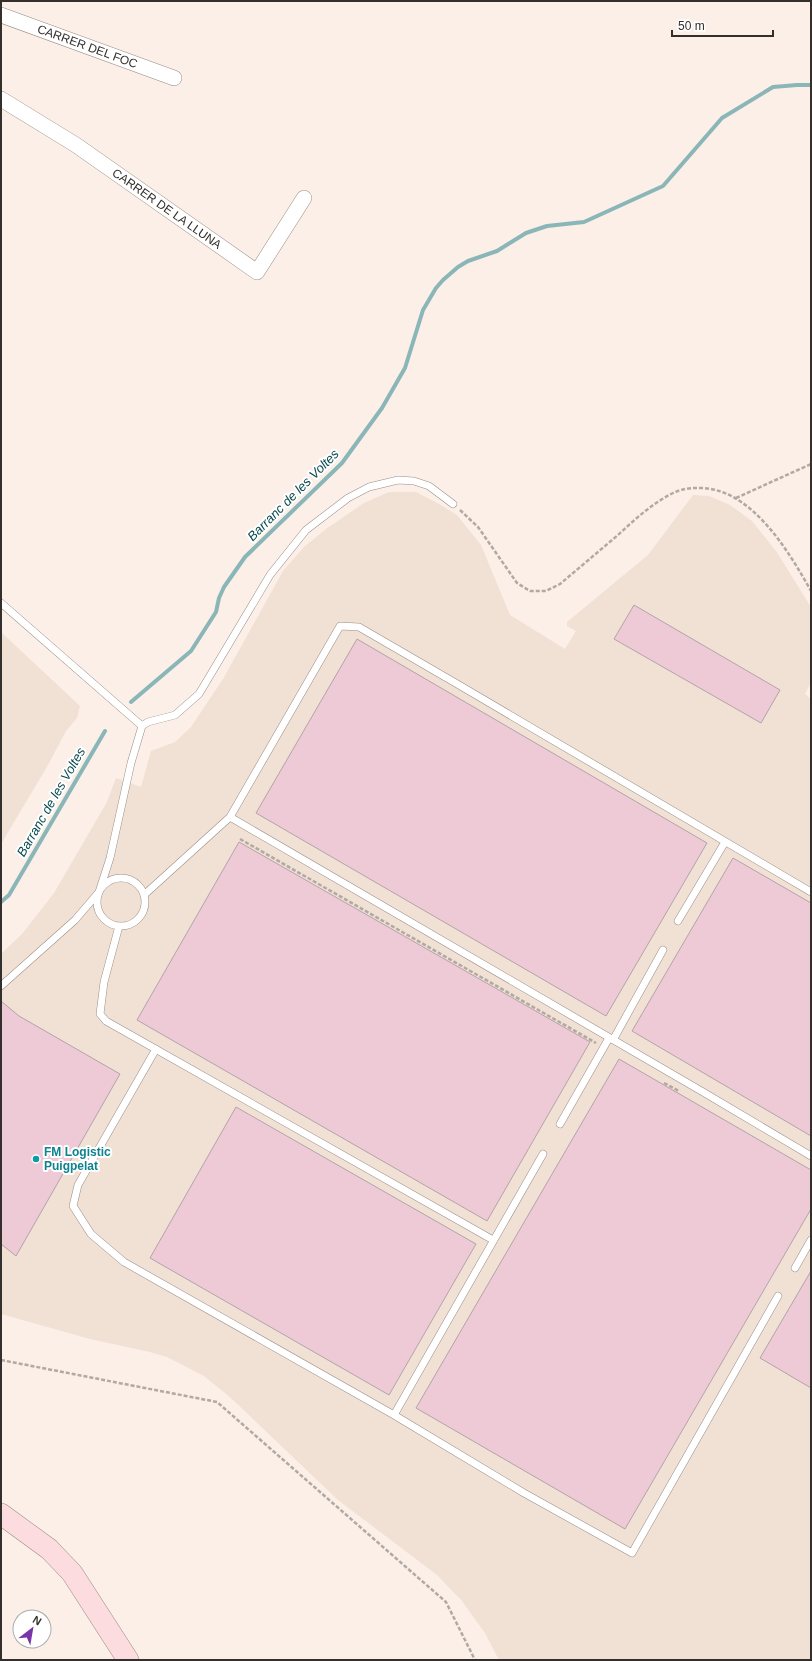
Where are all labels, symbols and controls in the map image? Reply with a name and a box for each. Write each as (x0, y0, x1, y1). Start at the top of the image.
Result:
scale bar (672, 12, 773, 38)
text: 50 m (678, 19, 705, 33)
street label: CARRER DEL FOC (35, 22, 140, 71)
street label: CARRER DE LA LLUNA (110, 166, 224, 252)
water label: Barranc de les Voltes (244, 446, 342, 544)
water label: Barranc de les Voltes (14, 745, 89, 859)
place label: FM Logistic Puigpelat (44, 1145, 111, 1173)
marker: FM Logistic Puigpelat (31, 1154, 41, 1164)
north arrow (12, 1609, 52, 1649)
text: N (31, 1613, 44, 1628)

